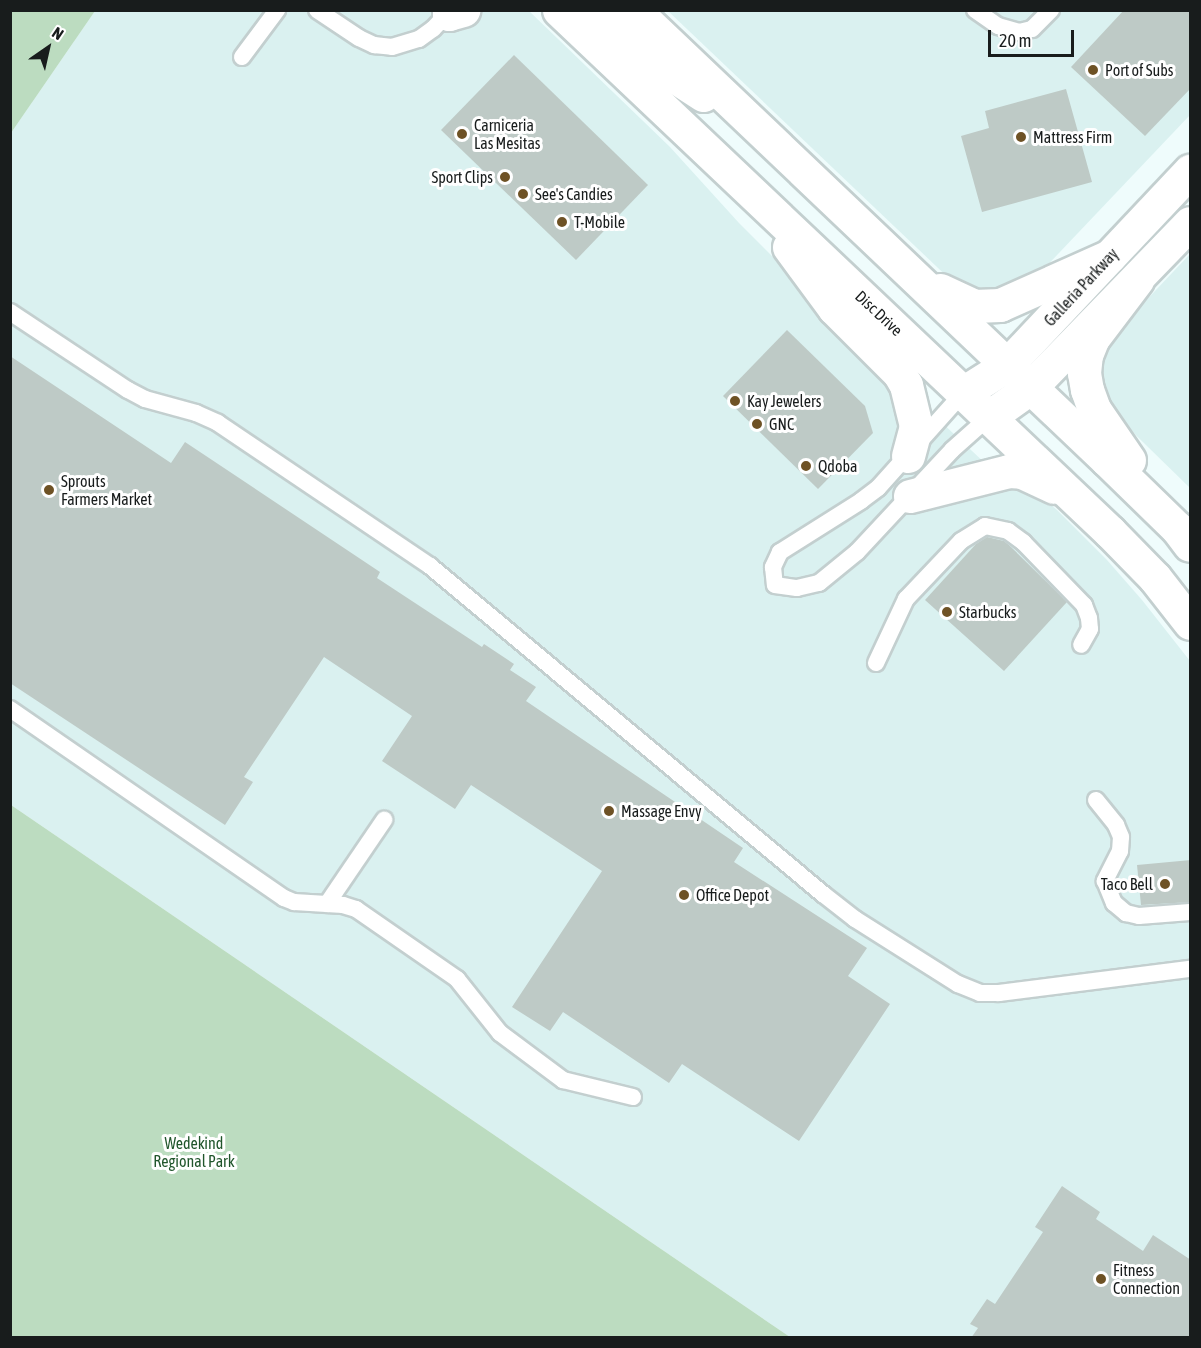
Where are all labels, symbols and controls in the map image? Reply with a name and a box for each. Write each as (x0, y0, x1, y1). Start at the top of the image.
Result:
north arrow (18, 18, 78, 78)
scale bar (991, 18, 1076, 56)
text: N (49, 23, 67, 43)
text: 20 m (999, 30, 1031, 51)
place label: Port of Subs (1105, 60, 1173, 80)
marker: Port of Subs (1086, 63, 1100, 77)
place label: Carniceria Las Mesitas (474, 115, 540, 153)
marker: Carniceria Las Mesitas (455, 127, 469, 141)
place label: Mattress Firm (1033, 127, 1112, 147)
marker: Mattress Firm (1014, 130, 1028, 144)
place label: Sport Clips (431, 167, 493, 187)
marker: Sport Clips (498, 170, 512, 184)
place label: See's Candies (535, 184, 613, 204)
marker: See's Candies (516, 187, 530, 201)
place label: T-Mobile (574, 212, 625, 232)
marker: T-Mobile (555, 215, 569, 229)
street label: Galleria Parkway (1040, 244, 1122, 330)
street label: Disc Drive (851, 286, 907, 340)
place label: Kay Jewelers (747, 391, 821, 411)
marker: Kay Jewelers (728, 394, 742, 408)
place label: GNC (769, 414, 794, 434)
marker: GNC (750, 417, 764, 431)
place label: Qdoba (818, 456, 857, 476)
marker: Qdoba (799, 459, 813, 473)
place label: Sprouts Farmers Market (61, 471, 152, 509)
marker: Sprouts Farmers Market (42, 483, 56, 497)
place label: Starbucks (959, 602, 1016, 622)
marker: Starbucks (940, 605, 954, 619)
place label: Massage Envy (621, 801, 702, 821)
marker: Massage Envy (602, 804, 616, 818)
place label: Taco Bell (1101, 874, 1153, 894)
marker: Taco Bell (1158, 877, 1172, 891)
place label: Office Depot (696, 885, 769, 905)
marker: Office Depot (677, 888, 691, 902)
park label: Wedekind Regional Park (153, 1133, 235, 1171)
place label: Fitness Connection (1113, 1260, 1180, 1298)
marker: Fitness Connection (1094, 1272, 1108, 1286)

